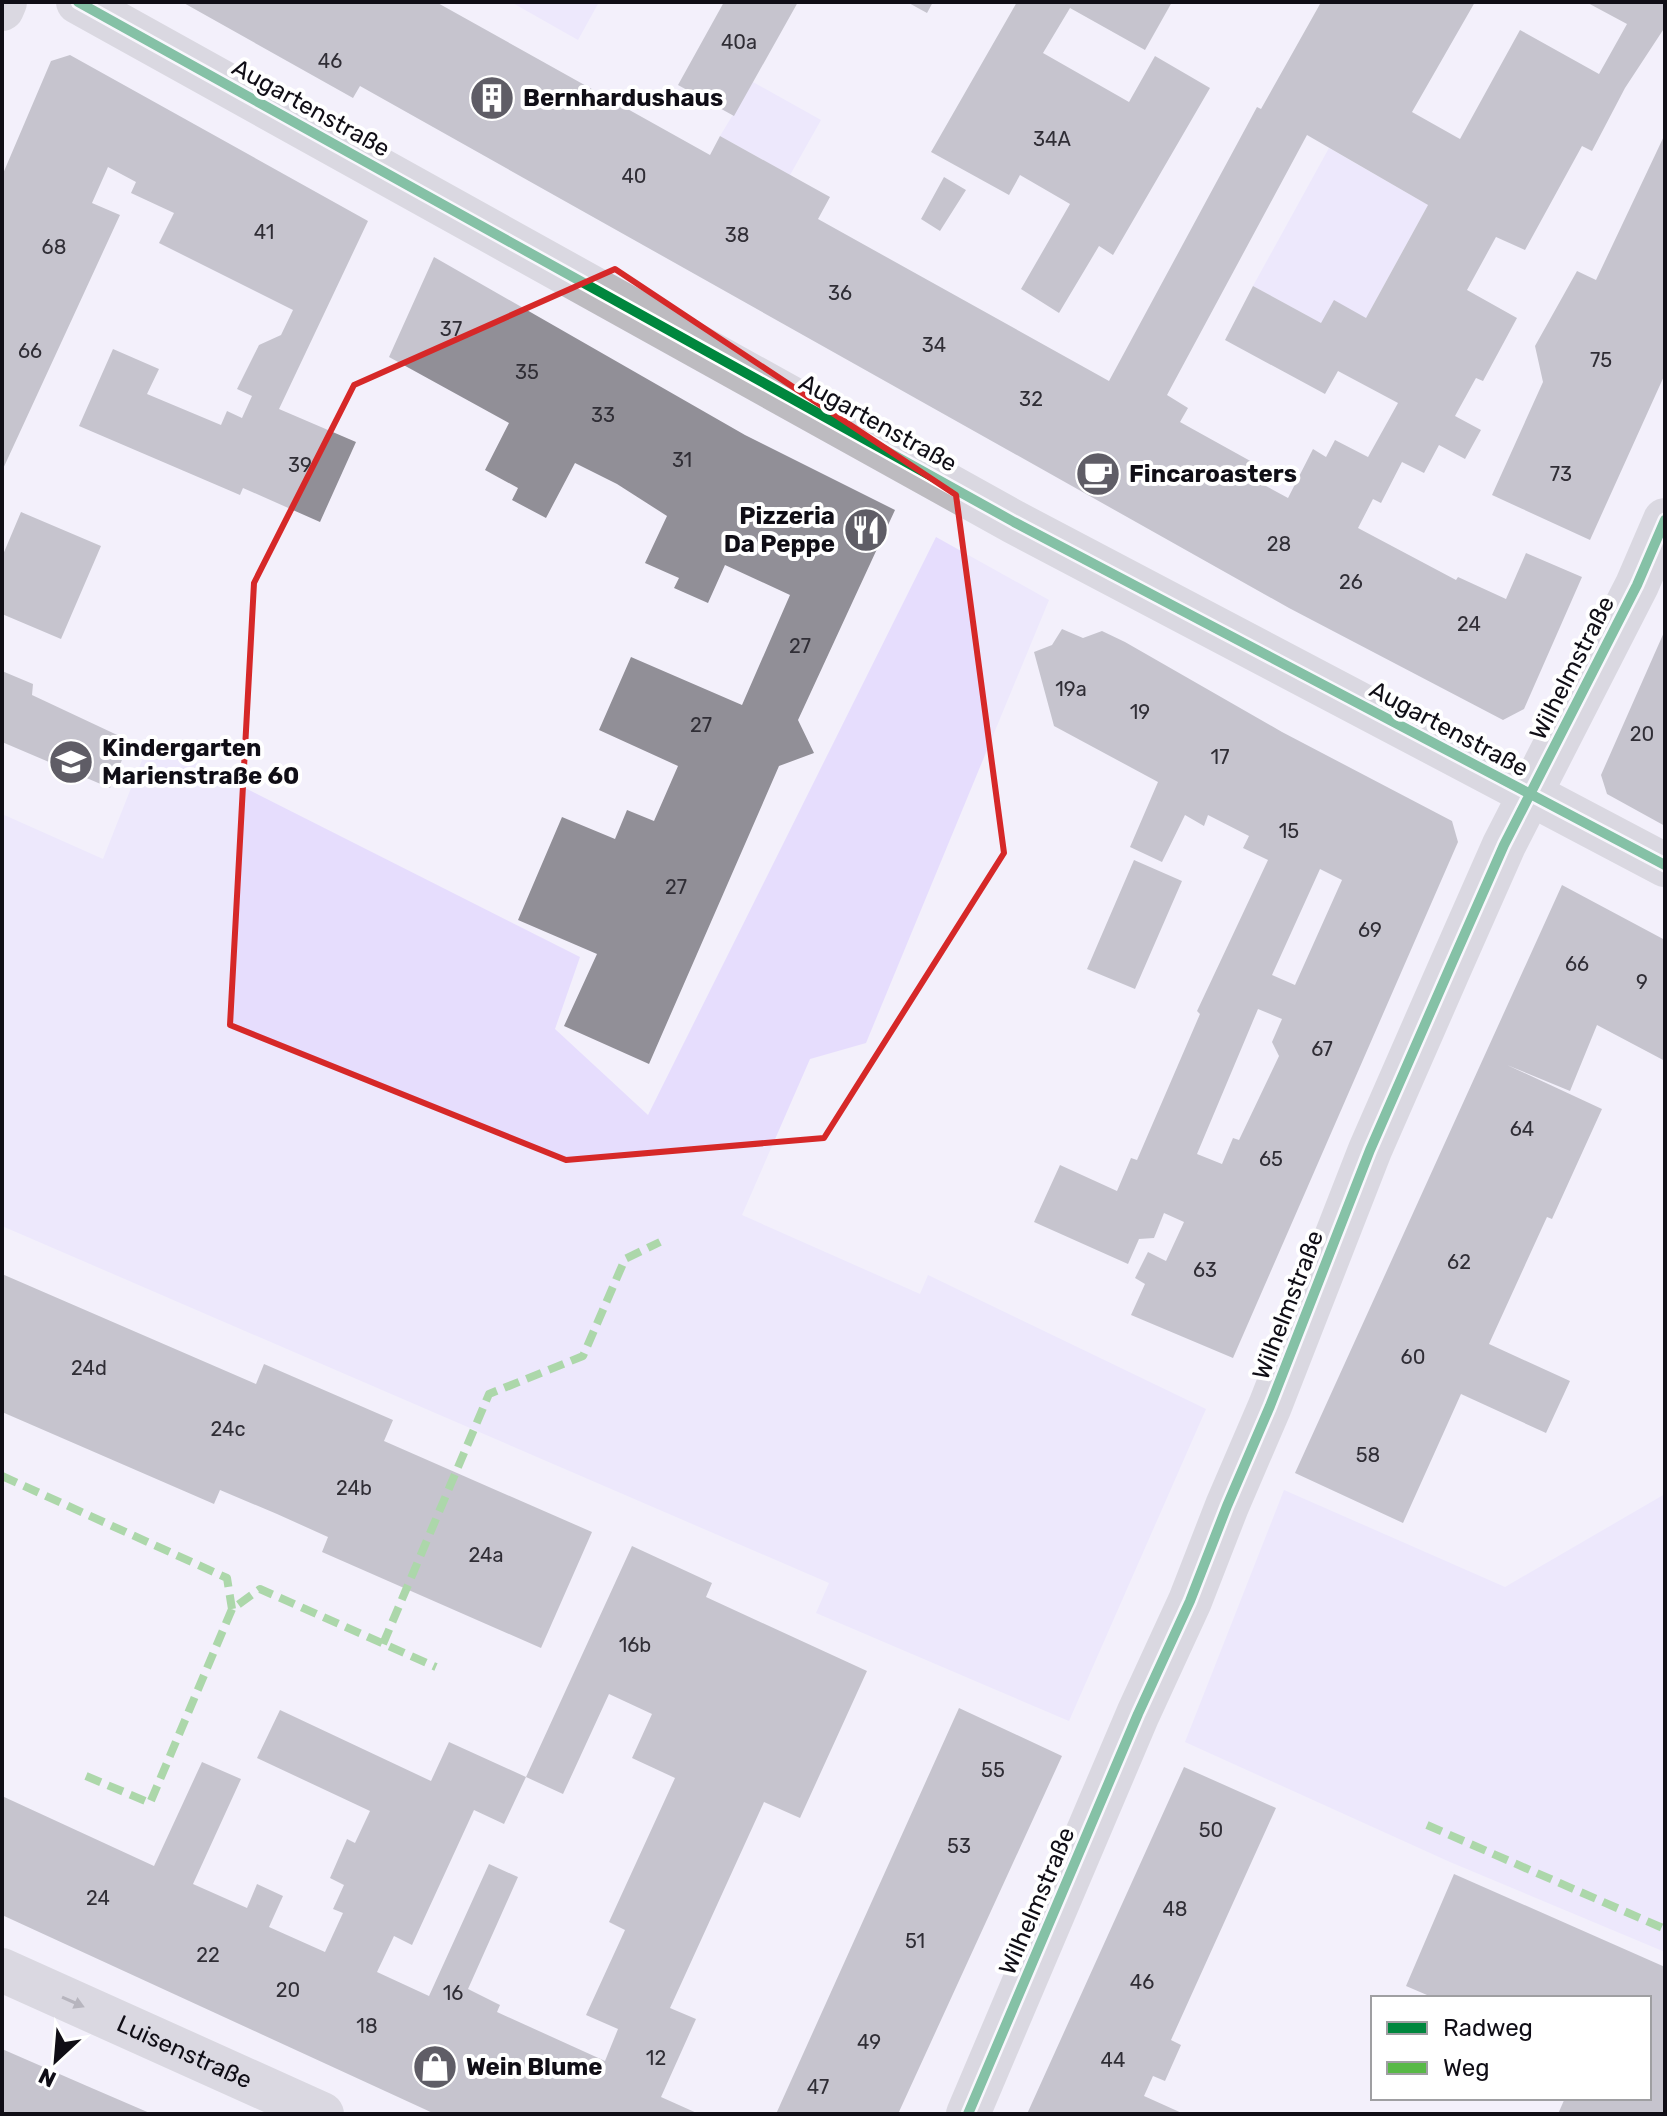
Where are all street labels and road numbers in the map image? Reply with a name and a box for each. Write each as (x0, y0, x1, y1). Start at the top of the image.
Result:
street label: Augartenstraße (227, 53, 395, 163)
street label: Augartenstraße (794, 368, 962, 478)
street label: Wilhelmstraße (1524, 591, 1620, 745)
street label: Augartenstraße (1365, 675, 1533, 783)
street label: Wilhelmstraße (1247, 1226, 1329, 1384)
street label: Wilhelmstraße (993, 1823, 1081, 1979)
street label: Luisenstraße (113, 2010, 256, 2095)

